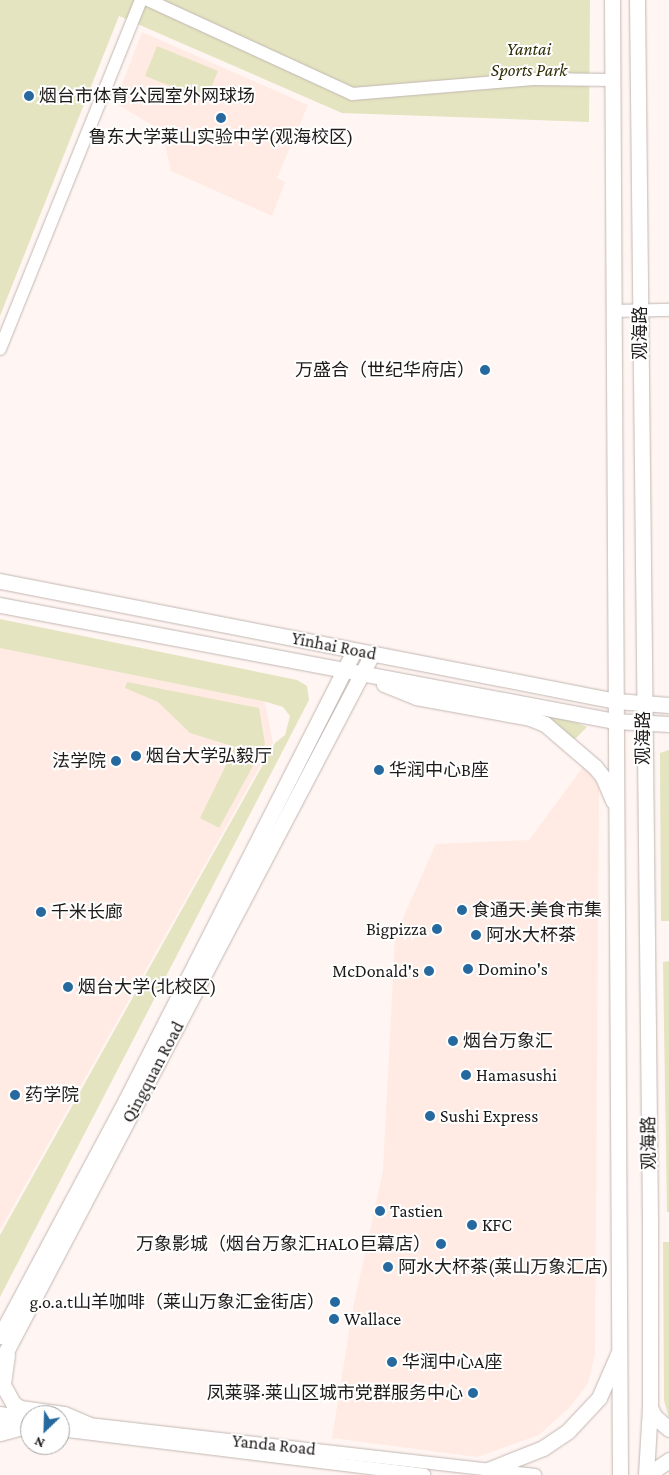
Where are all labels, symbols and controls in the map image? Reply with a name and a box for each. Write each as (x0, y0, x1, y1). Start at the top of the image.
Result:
park label: Yantai Sports Park (491, 39, 567, 82)
place label: 烟台市体育公园室外网球场 (39, 85, 255, 107)
marker: 烟台市体育公园室外网球场 (23, 90, 35, 102)
marker: 鲁东大学莱山实验中学(观海校区) (215, 112, 227, 124)
place label: 鲁东大学莱山实验中学(观海校区) (89, 126, 353, 148)
street label: 观海路 (629, 306, 651, 360)
place label: 万盛合（世纪华府店） (295, 359, 475, 381)
marker: 万盛合（世纪华府店） (479, 364, 491, 376)
street label: Yinhai Road (290, 627, 378, 665)
street label: 观海路 (632, 711, 654, 765)
place label: 烟台大学弘毅厅 (146, 745, 272, 767)
place label: 法学院 (52, 750, 106, 772)
marker: 烟台大学弘毅厅 (130, 750, 142, 762)
marker: 法学院 (110, 755, 122, 767)
place label: 华润中心B座 (389, 759, 489, 781)
marker: 华润中心B座 (373, 764, 385, 776)
place label: 食通天·美食市集 (472, 899, 602, 921)
place label: 千米长廊 (51, 901, 123, 923)
marker: 食通天·美食市集 (456, 904, 468, 916)
marker: 千米长廊 (35, 906, 47, 918)
place label: Bigpizza (366, 918, 427, 940)
marker: Bigpizza (431, 923, 443, 935)
place label: 阿水大杯茶 (486, 924, 576, 946)
marker: 阿水大杯茶 (470, 929, 482, 941)
place label: Domino's (478, 958, 548, 980)
place label: McDonald's (332, 960, 419, 982)
marker: Domino's (462, 963, 474, 975)
marker: McDonald's (423, 965, 435, 977)
place label: 烟台大学(北校区) (78, 976, 217, 998)
marker: 烟台大学(北校区) (62, 981, 74, 993)
street label: Qingquan Road (117, 1018, 189, 1126)
place label: 烟台万象汇 (463, 1030, 553, 1052)
marker: 烟台万象汇 (447, 1035, 459, 1047)
place label: Hamasushi (476, 1064, 557, 1086)
marker: Hamasushi (460, 1069, 472, 1081)
place label: 药学院 (25, 1084, 79, 1106)
marker: 药学院 (9, 1089, 21, 1101)
place label: Sushi Express (440, 1105, 538, 1127)
marker: Sushi Express (424, 1110, 436, 1122)
street label: 观海路 (638, 1116, 660, 1170)
place label: Tastien (390, 1200, 443, 1222)
marker: Tastien (374, 1205, 386, 1217)
place label: KFC (482, 1214, 512, 1236)
marker: KFC (466, 1219, 478, 1231)
place label: 万象影城（烟台万象汇HALO巨幕店） (136, 1233, 431, 1255)
marker: 万象影城（烟台万象汇HALO巨幕店） (435, 1238, 447, 1250)
place label: 阿水大杯茶(莱山万象汇店) (398, 1256, 609, 1278)
marker: 阿水大杯茶(莱山万象汇店) (382, 1261, 394, 1273)
place label: g.o.a.t山羊咖啡（莱山万象汇金街店） (30, 1291, 325, 1313)
marker: g.o.a.t山羊咖啡（莱山万象汇金街店） (329, 1296, 341, 1308)
place label: Wallace (344, 1308, 401, 1330)
marker: Wallace (328, 1313, 340, 1325)
place label: 华润中心A座 (402, 1351, 502, 1373)
marker: 华润中心A座 (386, 1356, 398, 1368)
place label: 凤莱驿·莱山区城市党群服务中心 (207, 1382, 463, 1404)
marker: 凤莱驿·莱山区城市党群服务中心 (467, 1387, 479, 1399)
north arrow (20, 1405, 70, 1455)
street label: Yanda Road (231, 1430, 317, 1460)
text: N (32, 1434, 47, 1452)

